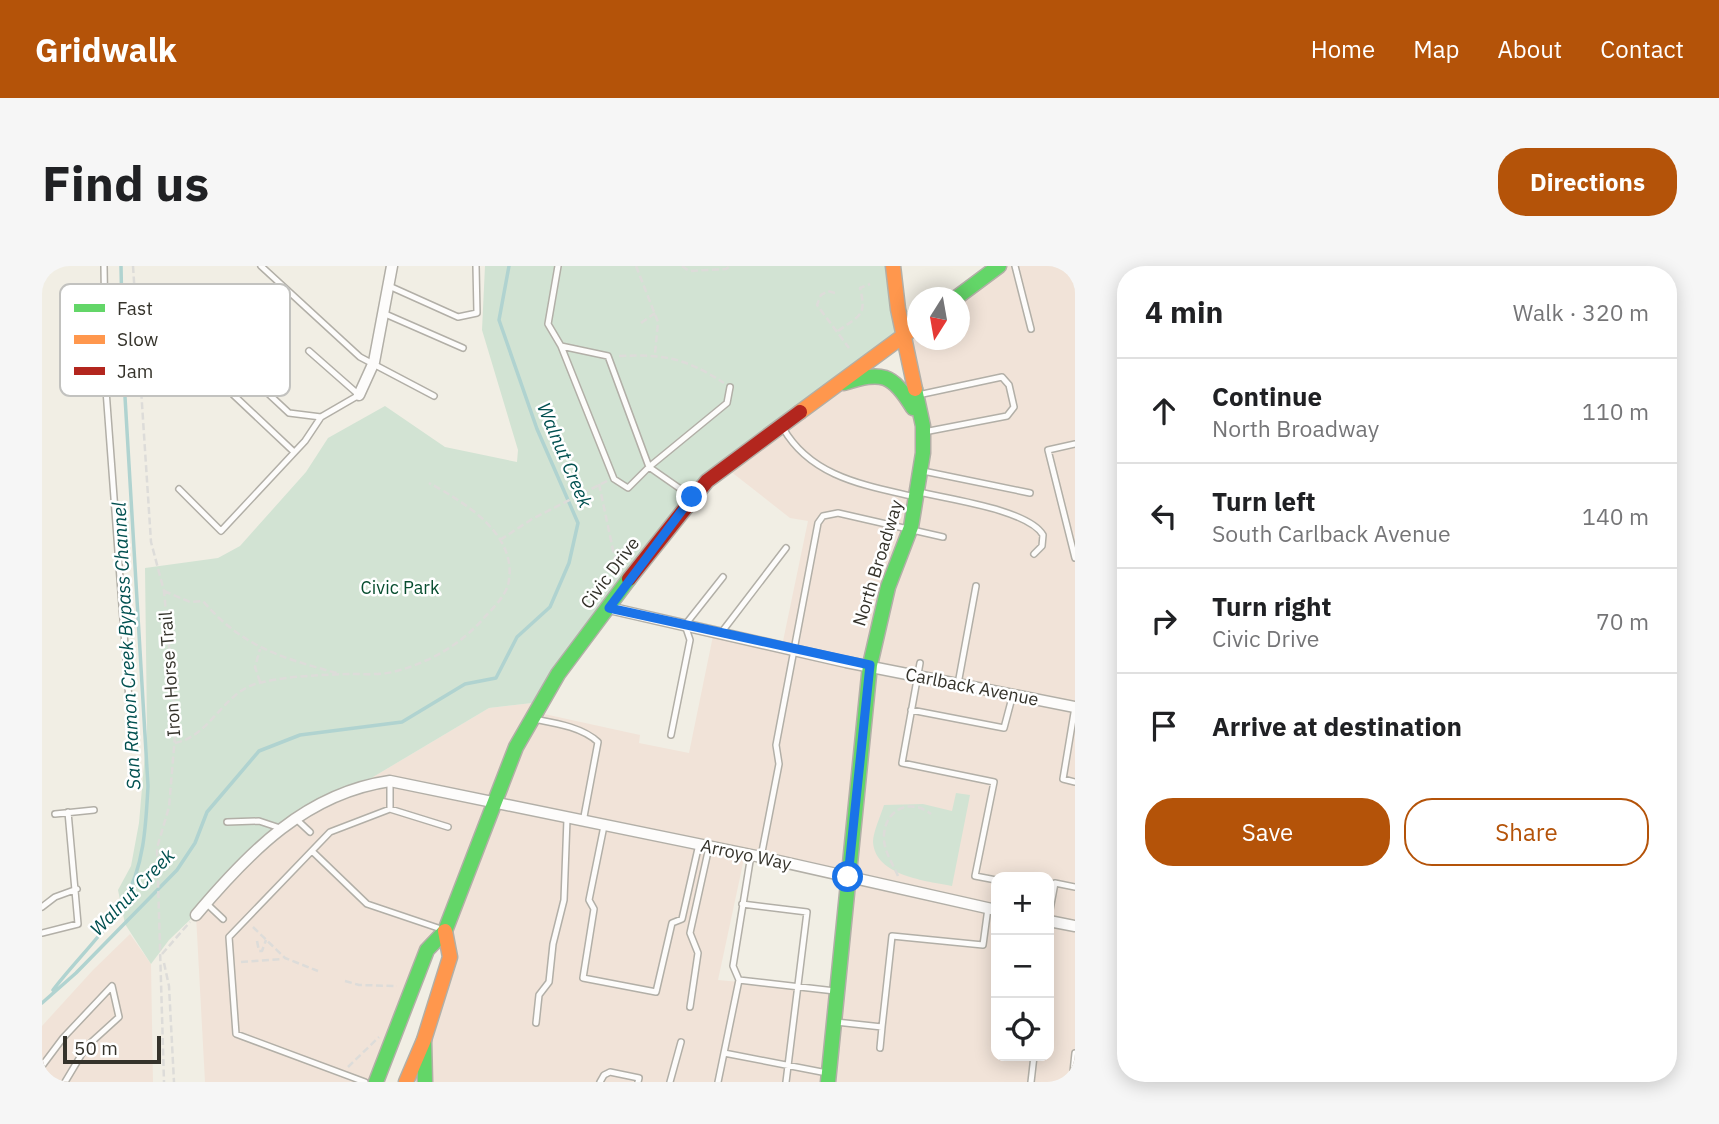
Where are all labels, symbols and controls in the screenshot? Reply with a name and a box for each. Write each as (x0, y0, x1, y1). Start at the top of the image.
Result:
text: Gridwalk (35, 28, 177, 71)
text: Home (1311, 33, 1375, 65)
text: Map (1413, 33, 1459, 65)
text: About (1497, 33, 1562, 65)
text: Contact (1600, 33, 1684, 65)
button: Directions (1498, 148, 1677, 216)
text: Find us (42, 151, 209, 214)
legend (60, 284, 290, 396)
north arrow (907, 287, 970, 350)
text: 4 min (1145, 292, 1223, 331)
text: Fast (117, 296, 153, 320)
text: Walk · 320 m (1513, 297, 1649, 327)
text: Slow (117, 327, 158, 351)
text: Jam (117, 359, 153, 383)
text: Continue (1212, 379, 1322, 413)
icon: ahead (1145, 392, 1183, 430)
text: 110 m (1582, 396, 1649, 426)
water label: Walnut Creek (532, 399, 598, 512)
text: North Broadway (1212, 413, 1379, 443)
route end (676, 481, 707, 512)
text: Turn left (1212, 484, 1315, 518)
street label: North Broadway (847, 497, 908, 629)
icon: left (1145, 497, 1183, 535)
text: 140 m (1582, 501, 1649, 531)
water label: San Ramon Creek Bypass Channel (106, 502, 146, 790)
text: South Carlback Avenue (1212, 518, 1451, 548)
street label: Civic Drive (575, 532, 644, 613)
park label: Civic Park (361, 576, 440, 599)
text: Turn right (1212, 589, 1331, 623)
icon: right (1145, 602, 1183, 640)
text: 70 m (1596, 606, 1649, 636)
street label: Iron Horse Trail (154, 610, 185, 737)
text: Civic Drive (1212, 623, 1319, 653)
street label: Carlback Avenue (904, 662, 1041, 711)
icon: arrive (1145, 707, 1183, 745)
text: Arrive at destination (1212, 709, 1462, 743)
button: Save (1145, 798, 1390, 866)
button: Share (1404, 798, 1649, 866)
street label: Arroyo Way (699, 834, 794, 875)
water label: Walnut Creek (85, 843, 180, 941)
route start (832, 861, 863, 892)
map controls (991, 872, 1054, 1061)
button: + (991, 872, 1054, 935)
button: − (991, 935, 1054, 998)
button: locate (991, 998, 1054, 1061)
scale bar (63, 1033, 161, 1065)
text: 50 m (74, 1036, 118, 1060)

